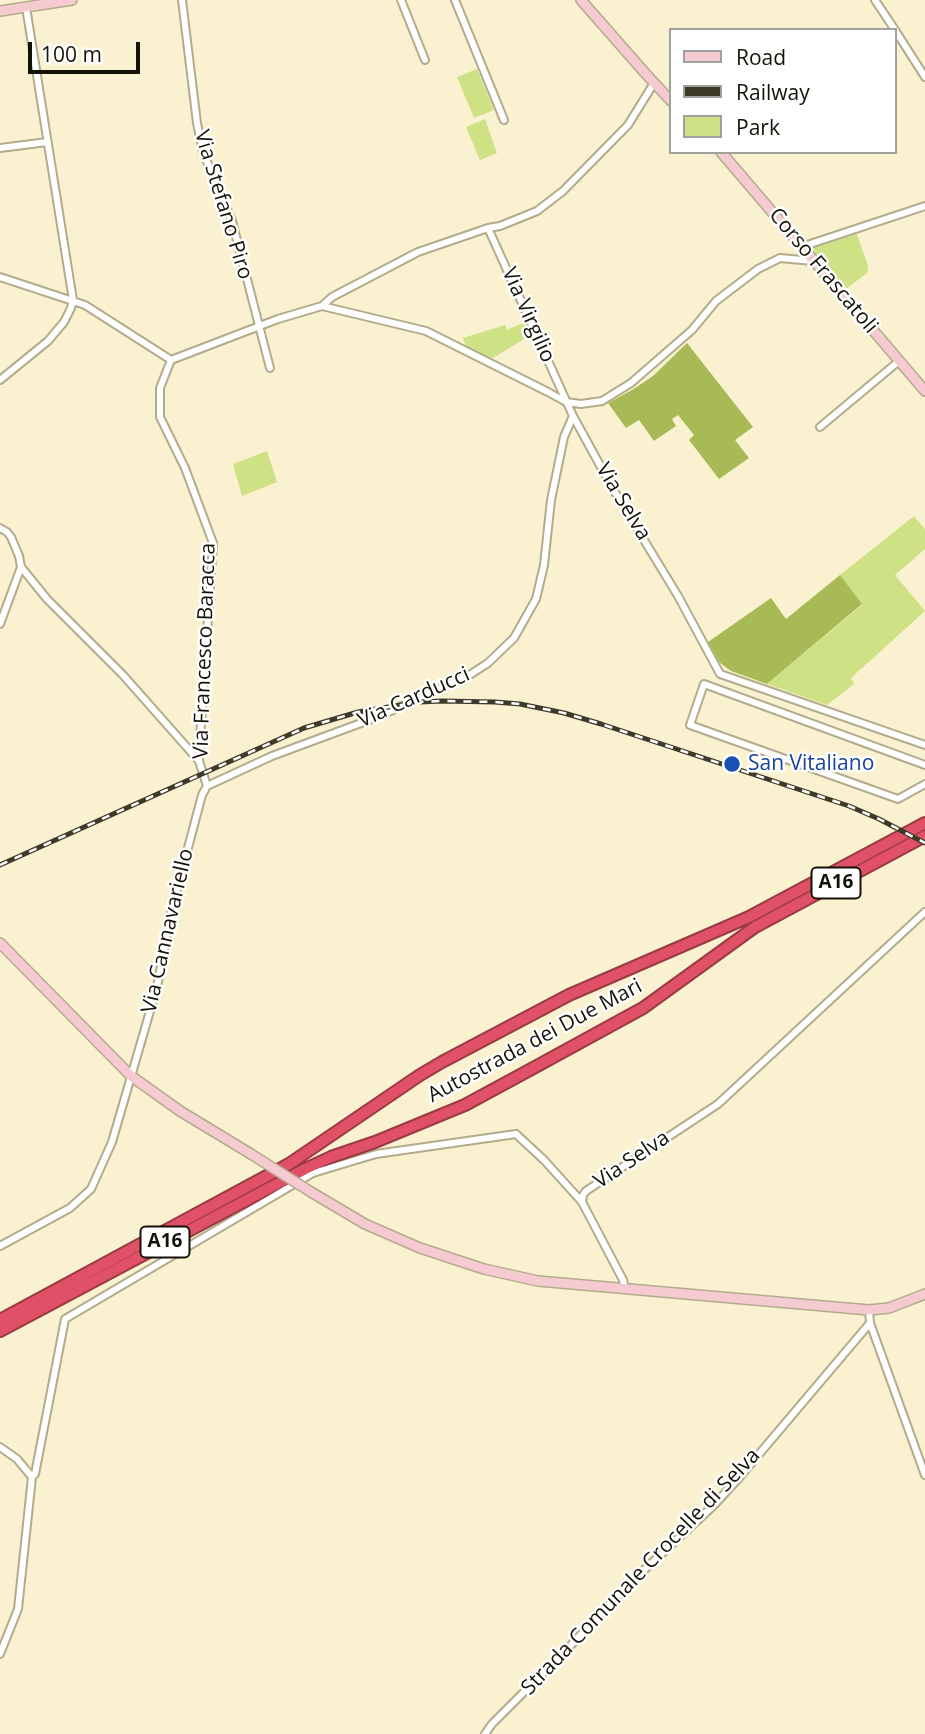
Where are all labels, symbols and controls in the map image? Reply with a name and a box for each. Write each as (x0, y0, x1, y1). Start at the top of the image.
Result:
scale bar (32, 28, 144, 72)
legend (670, 28, 897, 154)
text: 100 m (41, 40, 102, 68)
text: Road (736, 43, 786, 71)
text: Railway (736, 78, 810, 106)
text: Park (736, 113, 780, 141)
street label: Via Stefano Piro (188, 127, 258, 283)
street label: Corso Frascatoli (763, 203, 883, 339)
street label: Via Virgilio (496, 264, 560, 366)
street label: Via Selva (590, 459, 656, 545)
street label: Via Francesco Baracca (189, 543, 221, 759)
street label: Via Carducci (354, 662, 474, 734)
place label: San Vitaliano (748, 751, 874, 777)
marker: San Vitaliano (722, 754, 742, 774)
street label: Via Cannavariello (137, 846, 199, 1016)
road number: A16 (812, 868, 860, 898)
street label: Autostrada dei Due Mari (423, 974, 647, 1108)
street label: Via Selva (589, 1126, 675, 1194)
road number: A16 (140, 1226, 190, 1258)
street label: Strada Comunale Crocelle di Selva (516, 1443, 766, 1701)

